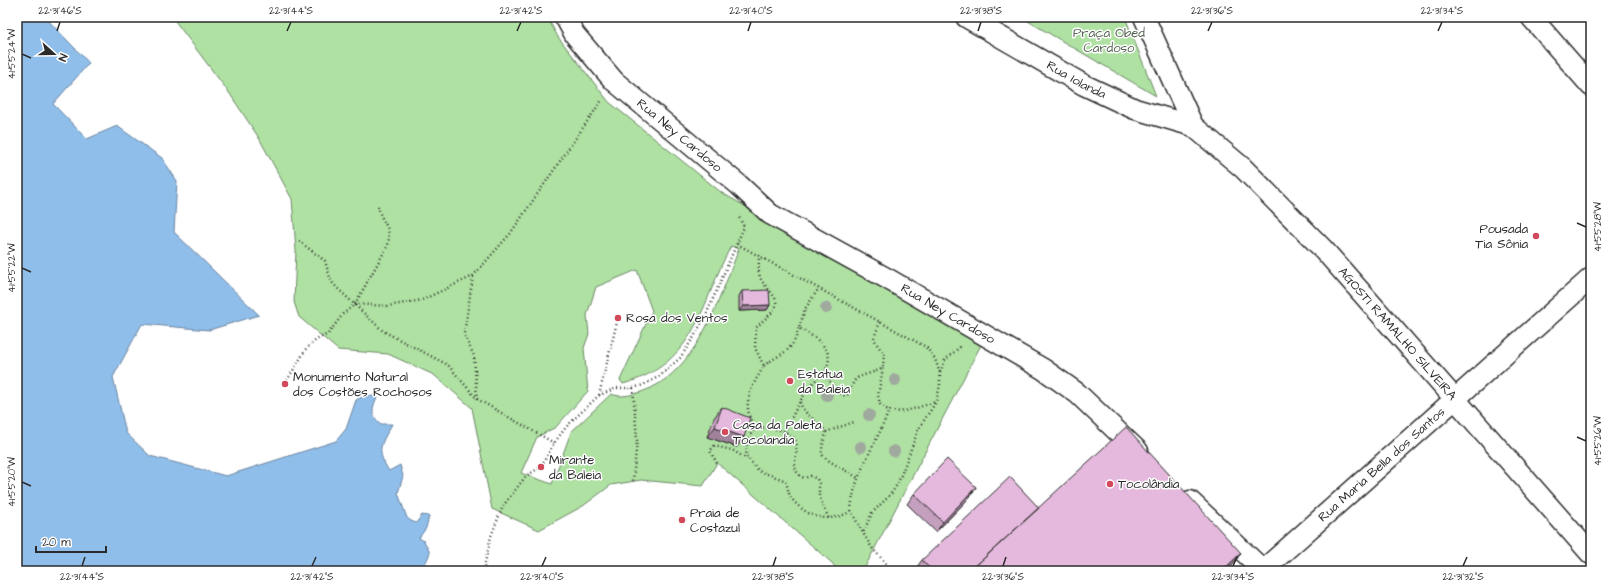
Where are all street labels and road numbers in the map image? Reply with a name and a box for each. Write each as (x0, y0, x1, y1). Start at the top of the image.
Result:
street label: Rua Iolanda (1043, 56, 1109, 103)
street label: Rua Ney Cardoso (633, 95, 727, 177)
street label: AGOSTI RAMALHO SILVEIRA (1334, 263, 1462, 405)
street label: Rua Ney Cardoso (898, 279, 999, 349)
street label: Rua Maria Bella dos Santos (1314, 403, 1449, 526)

